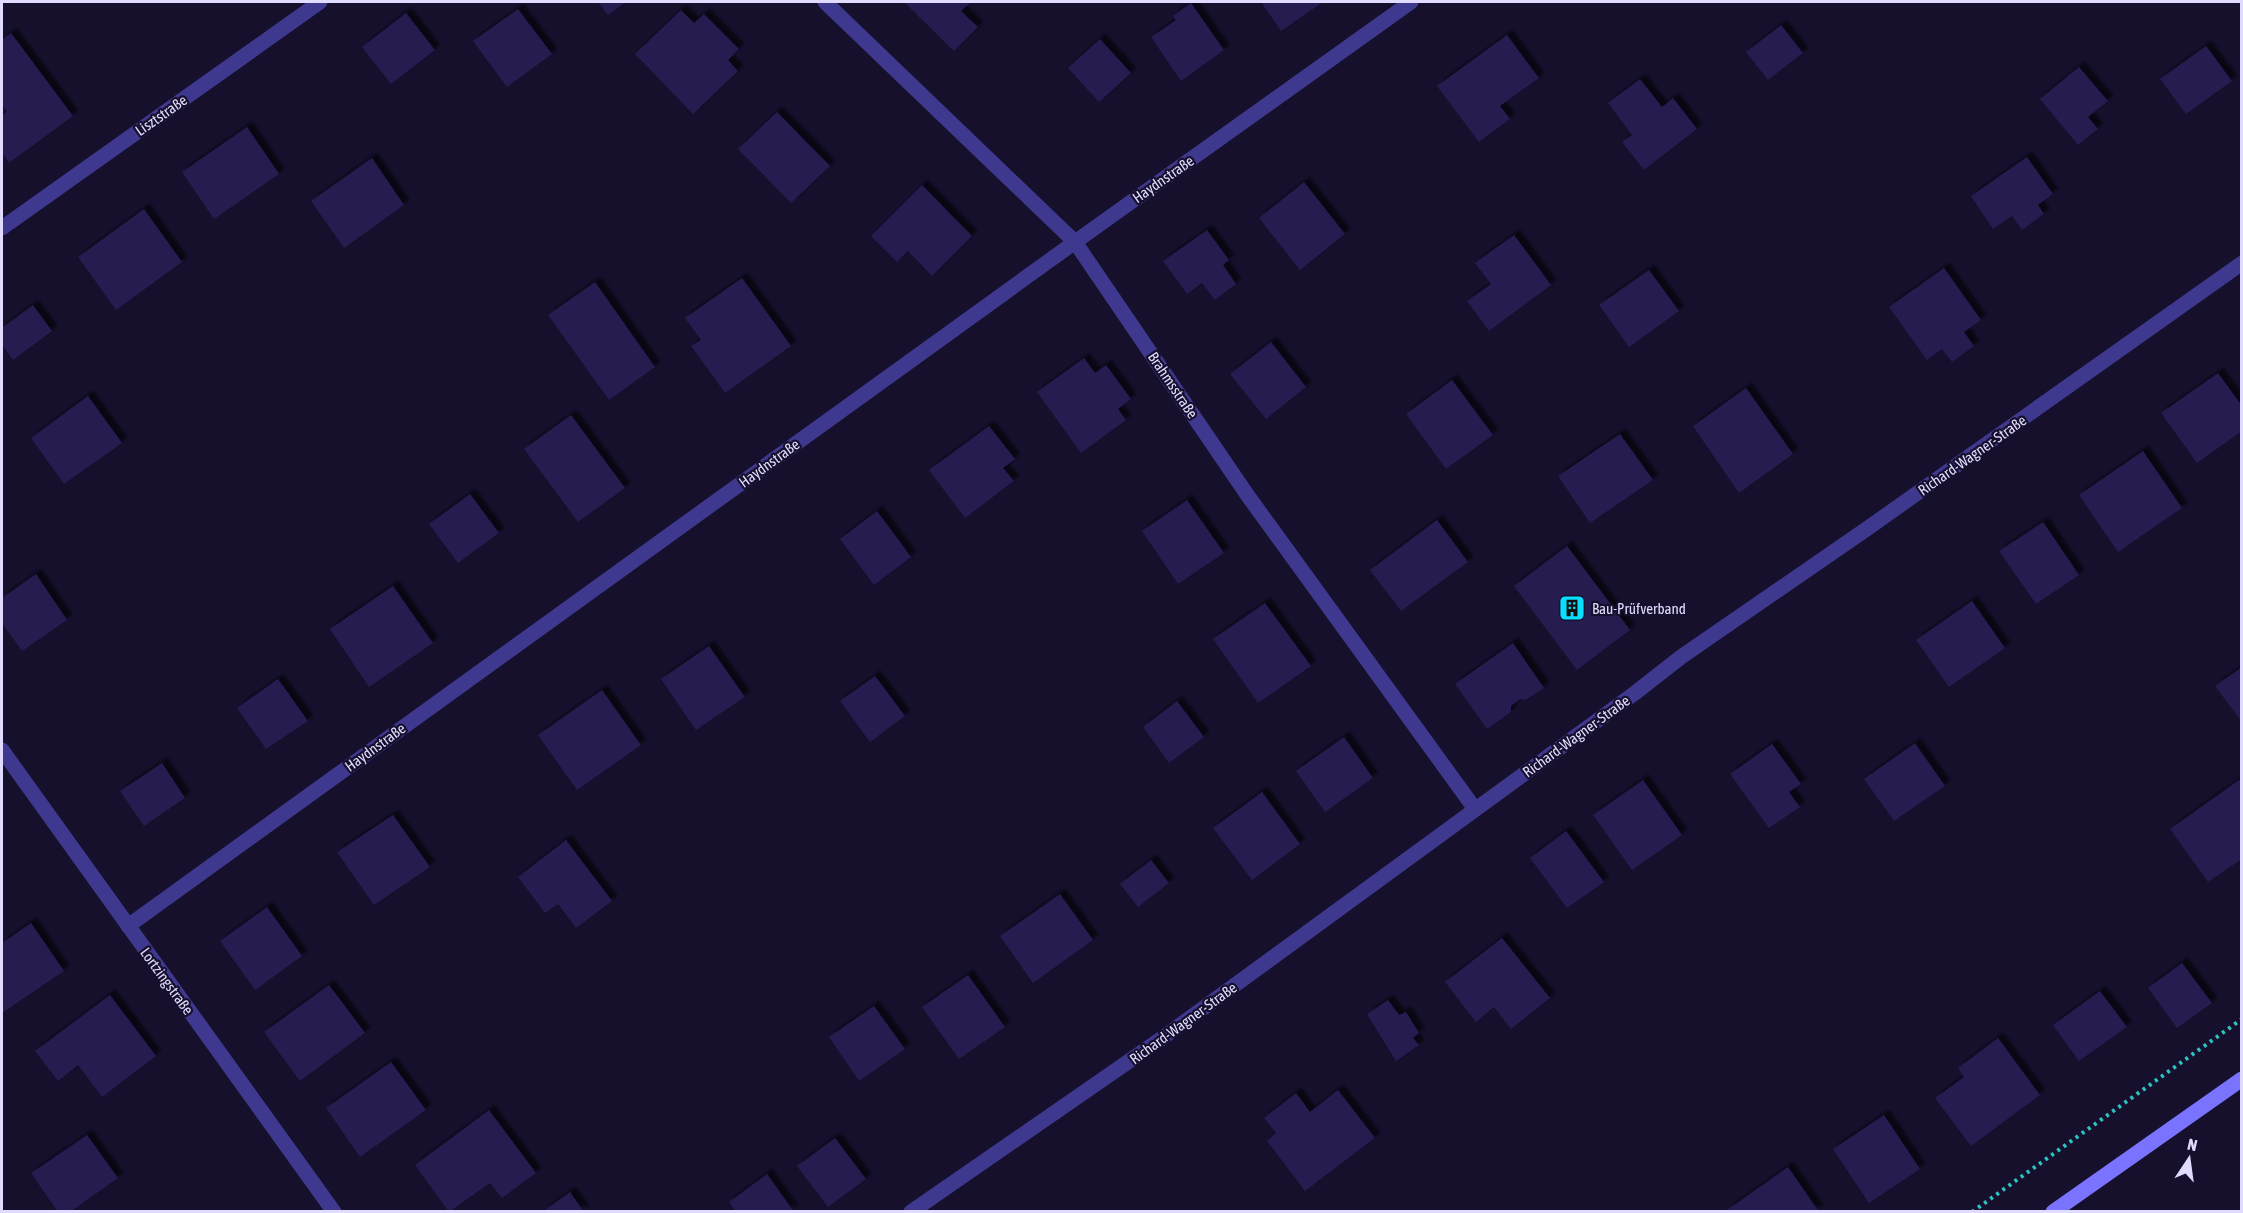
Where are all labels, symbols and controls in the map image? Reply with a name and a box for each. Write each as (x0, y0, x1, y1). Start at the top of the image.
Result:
street label: Lisztstraße (132, 91, 190, 139)
street label: Haydnstraße (1129, 152, 1197, 206)
street label: Brahmsstraße (1145, 349, 1201, 421)
street label: Richard-Wagner-Straße (1915, 411, 2029, 499)
street label: Haydnstraße (735, 435, 803, 491)
building icon: Bau-Prüfverband (1557, 593, 1587, 623)
place label: Bau-Prüfverband (1592, 600, 1686, 617)
street label: Richard-Wagner-Straße (1519, 691, 1633, 780)
street label: Haydnstraße (341, 719, 409, 775)
street label: Lortzingstraße (137, 944, 197, 1018)
street label: Richard-Wagner-Straße (1126, 978, 1240, 1067)
north arrow (2159, 1129, 2219, 1189)
text: N (2186, 1135, 2199, 1154)

